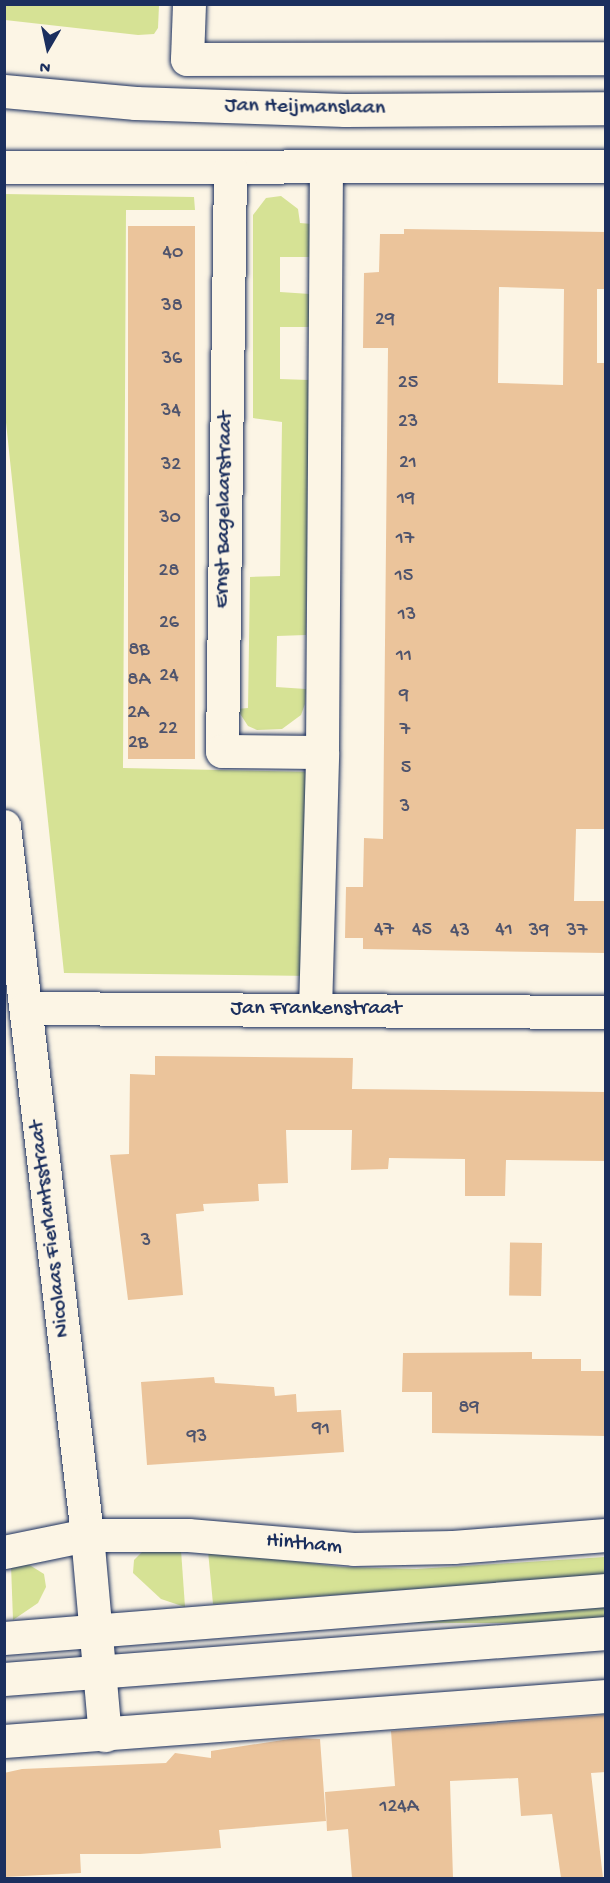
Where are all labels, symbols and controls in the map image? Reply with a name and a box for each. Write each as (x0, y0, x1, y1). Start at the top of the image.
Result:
north arrow (18, 18, 78, 78)
text: N (38, 56, 52, 76)
street label: Jan Heijmanslaan (224, 93, 386, 123)
house number: 40 (163, 241, 183, 265)
house number: 38 (161, 294, 183, 318)
house number: 29 (375, 308, 395, 332)
house number: 36 (162, 347, 182, 371)
house number: 25 (398, 371, 418, 395)
house number: 34 (161, 399, 181, 423)
house number: 23 (398, 410, 418, 434)
street label: Ernst Bagelaarstraat (210, 411, 240, 609)
house number: 21 (399, 451, 417, 475)
house number: 32 (161, 453, 181, 477)
house number: 19 (397, 487, 415, 511)
house number: 30 (159, 506, 181, 530)
house number: 17 (396, 527, 414, 551)
house number: 28 (159, 559, 179, 583)
house number: 15 (395, 564, 413, 588)
house number: 13 (398, 603, 416, 627)
house number: 26 (159, 611, 179, 635)
house number: 8B (128, 638, 150, 662)
house number: 11 (396, 644, 412, 668)
house number: 24 (159, 664, 179, 688)
house number: 8A (128, 668, 150, 692)
house number: 9 (399, 684, 409, 708)
house number: 2A (127, 701, 149, 725)
house number: 22 (158, 717, 178, 741)
house number: 7 (400, 718, 410, 742)
house number: 2B (128, 731, 148, 755)
house number: 5 (401, 756, 411, 780)
house number: 3 (400, 795, 410, 819)
house number: 47 (374, 918, 394, 942)
house number: 45 (412, 918, 432, 942)
house number: 41 (495, 918, 513, 942)
house number: 43 (450, 919, 470, 943)
house number: 39 (529, 919, 549, 943)
house number: 37 (567, 919, 587, 943)
street label: Jan Frankenstraat (230, 997, 402, 1023)
street label: Nicolaas Fierlantsstraat (25, 1119, 77, 1339)
house number: 3 (141, 1229, 151, 1253)
house number: 89 (459, 1396, 479, 1420)
house number: 91 (312, 1417, 330, 1441)
house number: 93 (187, 1425, 207, 1449)
street label: Hintham (265, 1529, 343, 1561)
house number: 124A (379, 1795, 419, 1819)

